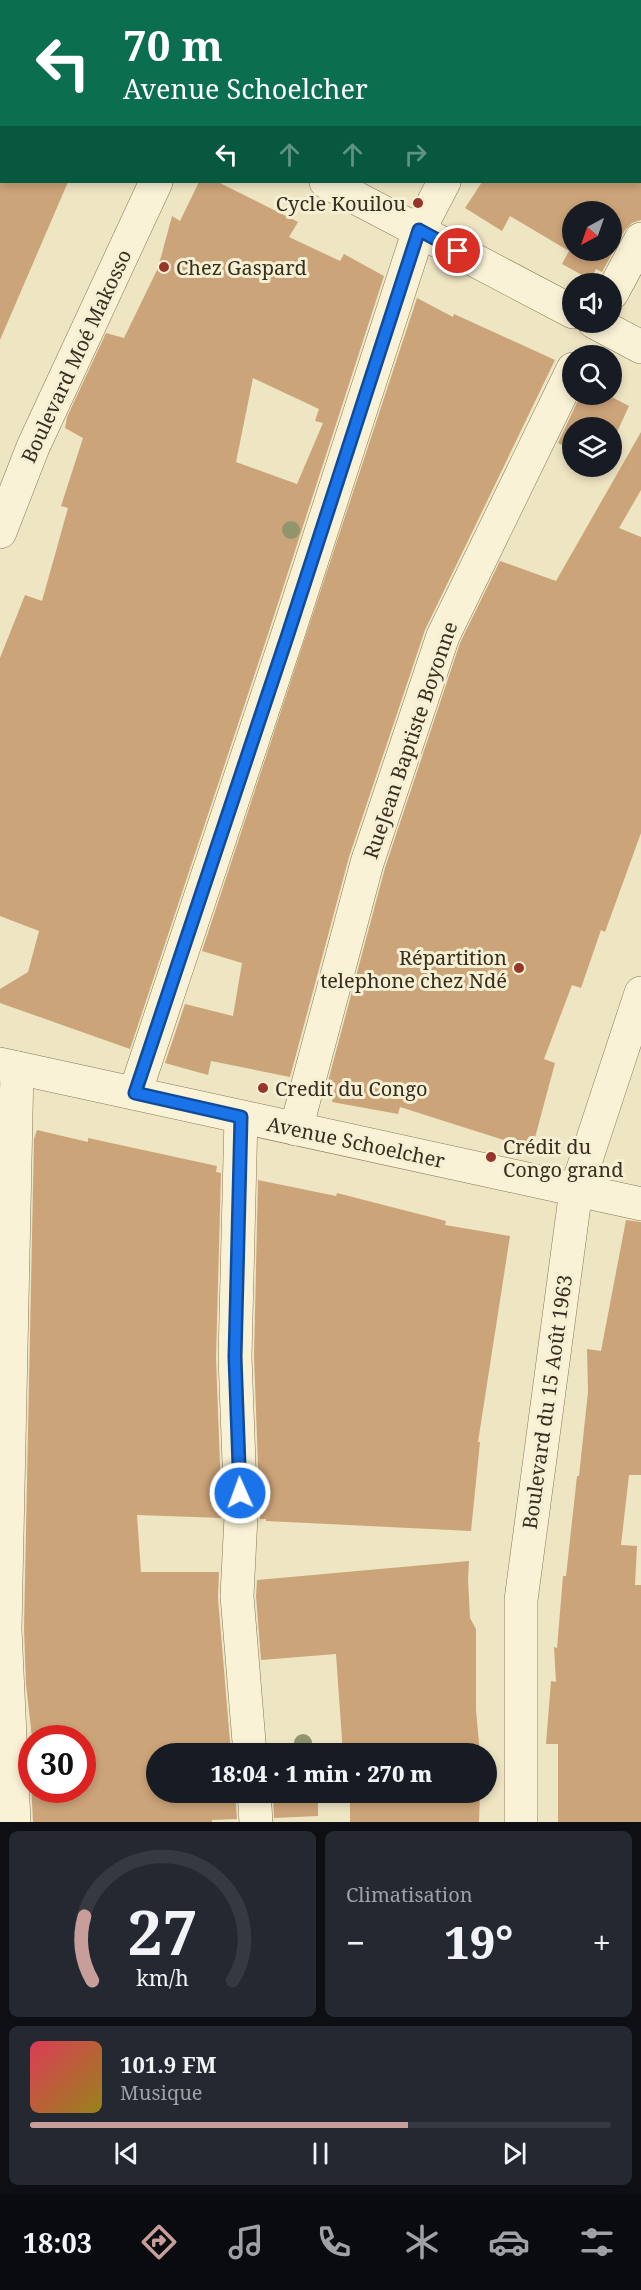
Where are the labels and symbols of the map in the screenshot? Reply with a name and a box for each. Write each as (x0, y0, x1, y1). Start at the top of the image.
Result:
place label: Cycle Kouilou (276, 190, 406, 217)
marker: Cycle Kouilou (411, 196, 425, 210)
north arrow (562, 201, 622, 261)
pin (432, 225, 483, 276)
street label: Boulevard Moé Makosso (15, 245, 137, 467)
place label: Chez Gaspard (176, 254, 307, 281)
marker: Chez Gaspard (157, 260, 171, 274)
street label: RueJean Baptiste Boyonne (357, 618, 463, 862)
place label: Répartition telephone chez Ndé (320, 944, 507, 994)
marker: Répartition telephone chez Ndé (512, 961, 526, 975)
place label: Credit du Congo (275, 1075, 428, 1102)
marker: Credit du Congo (256, 1081, 270, 1095)
street label: Avenue Schoelcher (265, 1110, 448, 1174)
place label: Crédit du Congo grand (503, 1133, 623, 1183)
marker: Crédit du Congo grand (484, 1150, 498, 1164)
street label: Boulevard du 15 Août 1963 (516, 1273, 578, 1531)
position arrow (208, 1461, 272, 1525)
speed limit sign: 30 (18, 1725, 96, 1803)

